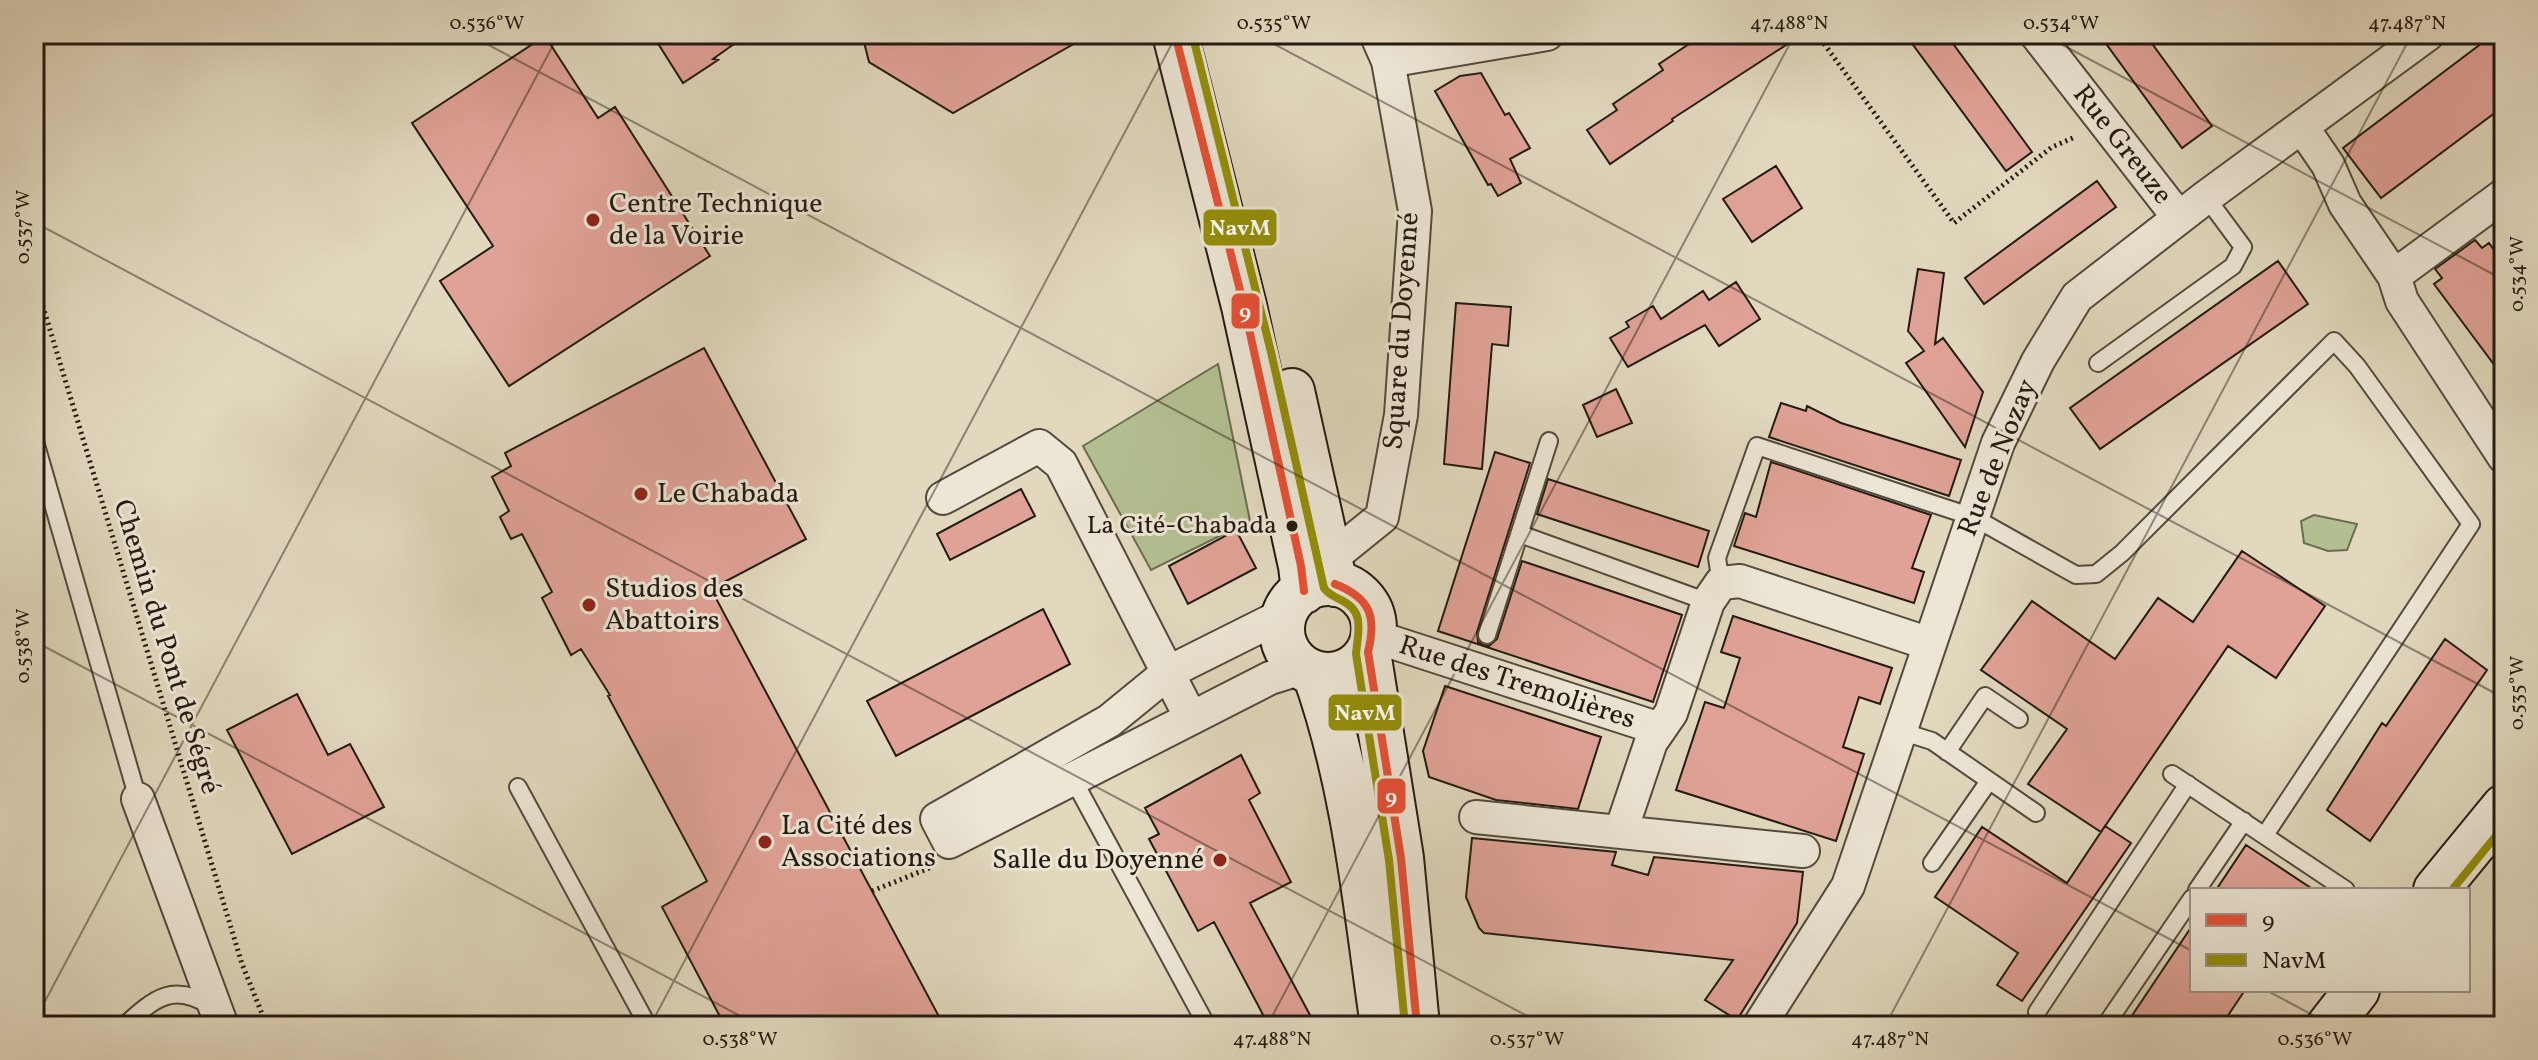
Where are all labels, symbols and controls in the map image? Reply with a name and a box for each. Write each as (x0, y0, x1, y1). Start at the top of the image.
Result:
text: 0.536°W (450, 10, 524, 38)
text: 0.535°W (1237, 10, 1311, 38)
text: 47.488°N (1750, 10, 1828, 38)
text: 0.534°W (2023, 10, 2099, 38)
text: 47.487°N (2368, 10, 2446, 38)
street label: Rue Greuze (2063, 77, 2181, 213)
place label: Centre Technique de la Voirie (609, 185, 823, 256)
text: 0.537°W (10, 190, 38, 264)
line badge: NavM (1202, 208, 1278, 247)
marker: Centre Technique de la Voirie (584, 211, 602, 229)
street label: Square du Doyenné (1374, 211, 1430, 451)
text: NavM (1210, 214, 1270, 245)
text: 0.534°W (2504, 236, 2532, 312)
line badge: 9 (1230, 292, 1261, 330)
text: 9 (1239, 298, 1251, 329)
street label: Rue de Nozay (1949, 374, 2047, 542)
place label: Le Chabada (657, 475, 799, 514)
marker: Le Chabada (632, 485, 650, 503)
street label: Chemin du Pont de Ségré (103, 495, 229, 799)
place label: La Cité-Chabada (1087, 508, 1277, 544)
marker: La Cité-Chabada (1284, 518, 1300, 534)
place label: Studios des Abattoirs (605, 570, 744, 641)
marker: Studios des Abattoirs (580, 596, 598, 614)
text: 0.538°W (10, 609, 38, 683)
street label: Rue des Tremolières (1394, 626, 1640, 740)
text: 0.535°W (2504, 656, 2532, 730)
line badge: NavM (1327, 693, 1403, 732)
text: NavM (1335, 699, 1395, 730)
line badge: 9 (1376, 777, 1407, 815)
text: 9 (1385, 783, 1397, 814)
place label: La Cité des Associations (781, 807, 936, 878)
marker: La Cité des Associations (756, 833, 774, 851)
place label: Salle du Doyenné (992, 841, 1204, 880)
marker: Salle du Doyenné (1211, 851, 1229, 869)
legend (2190, 888, 2470, 992)
text: 9 (2262, 905, 2274, 939)
text: NavM (2262, 945, 2326, 979)
text: 0.538°W (703, 1026, 777, 1054)
text: 47.488°N (1233, 1026, 1311, 1054)
text: 0.537°W (1490, 1026, 1564, 1054)
text: 47.487°N (1851, 1026, 1929, 1054)
text: 0.536°W (2278, 1026, 2352, 1054)

